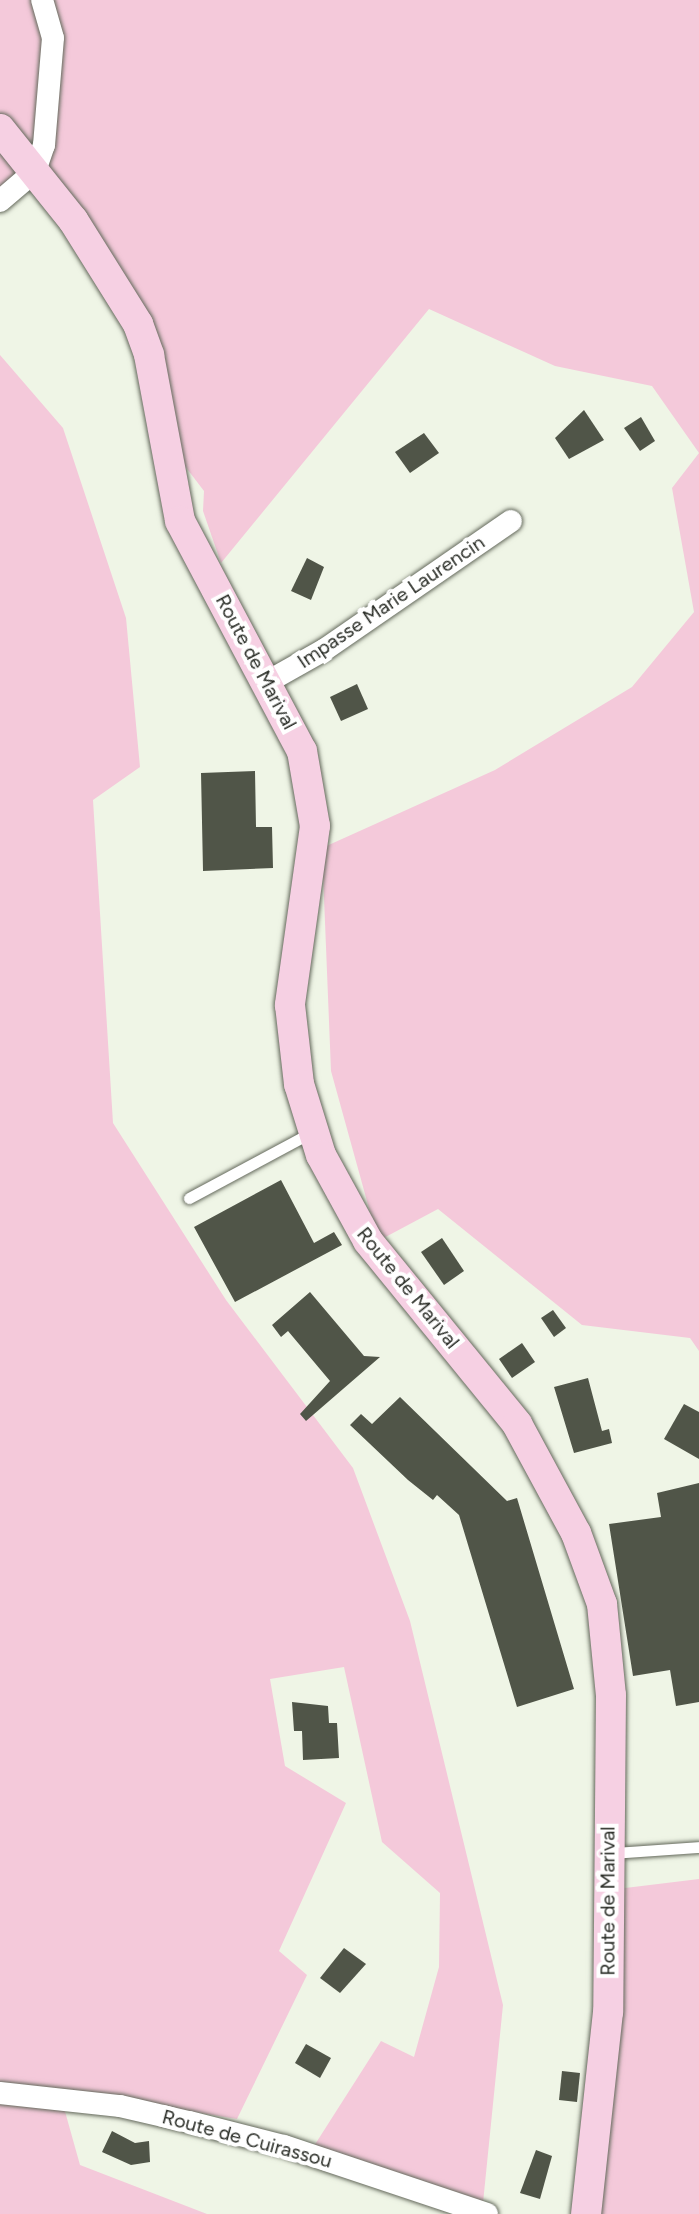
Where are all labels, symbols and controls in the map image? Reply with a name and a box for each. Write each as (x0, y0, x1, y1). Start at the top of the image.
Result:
street label: Impasse Marie Laurencin (293, 530, 489, 674)
street label: Route de Marival (210, 590, 302, 734)
street label: Route de Marival (352, 1222, 464, 1354)
street label: Route de Marival (596, 1826, 620, 1976)
street label: Route de Cuirassou (159, 2105, 335, 2173)

